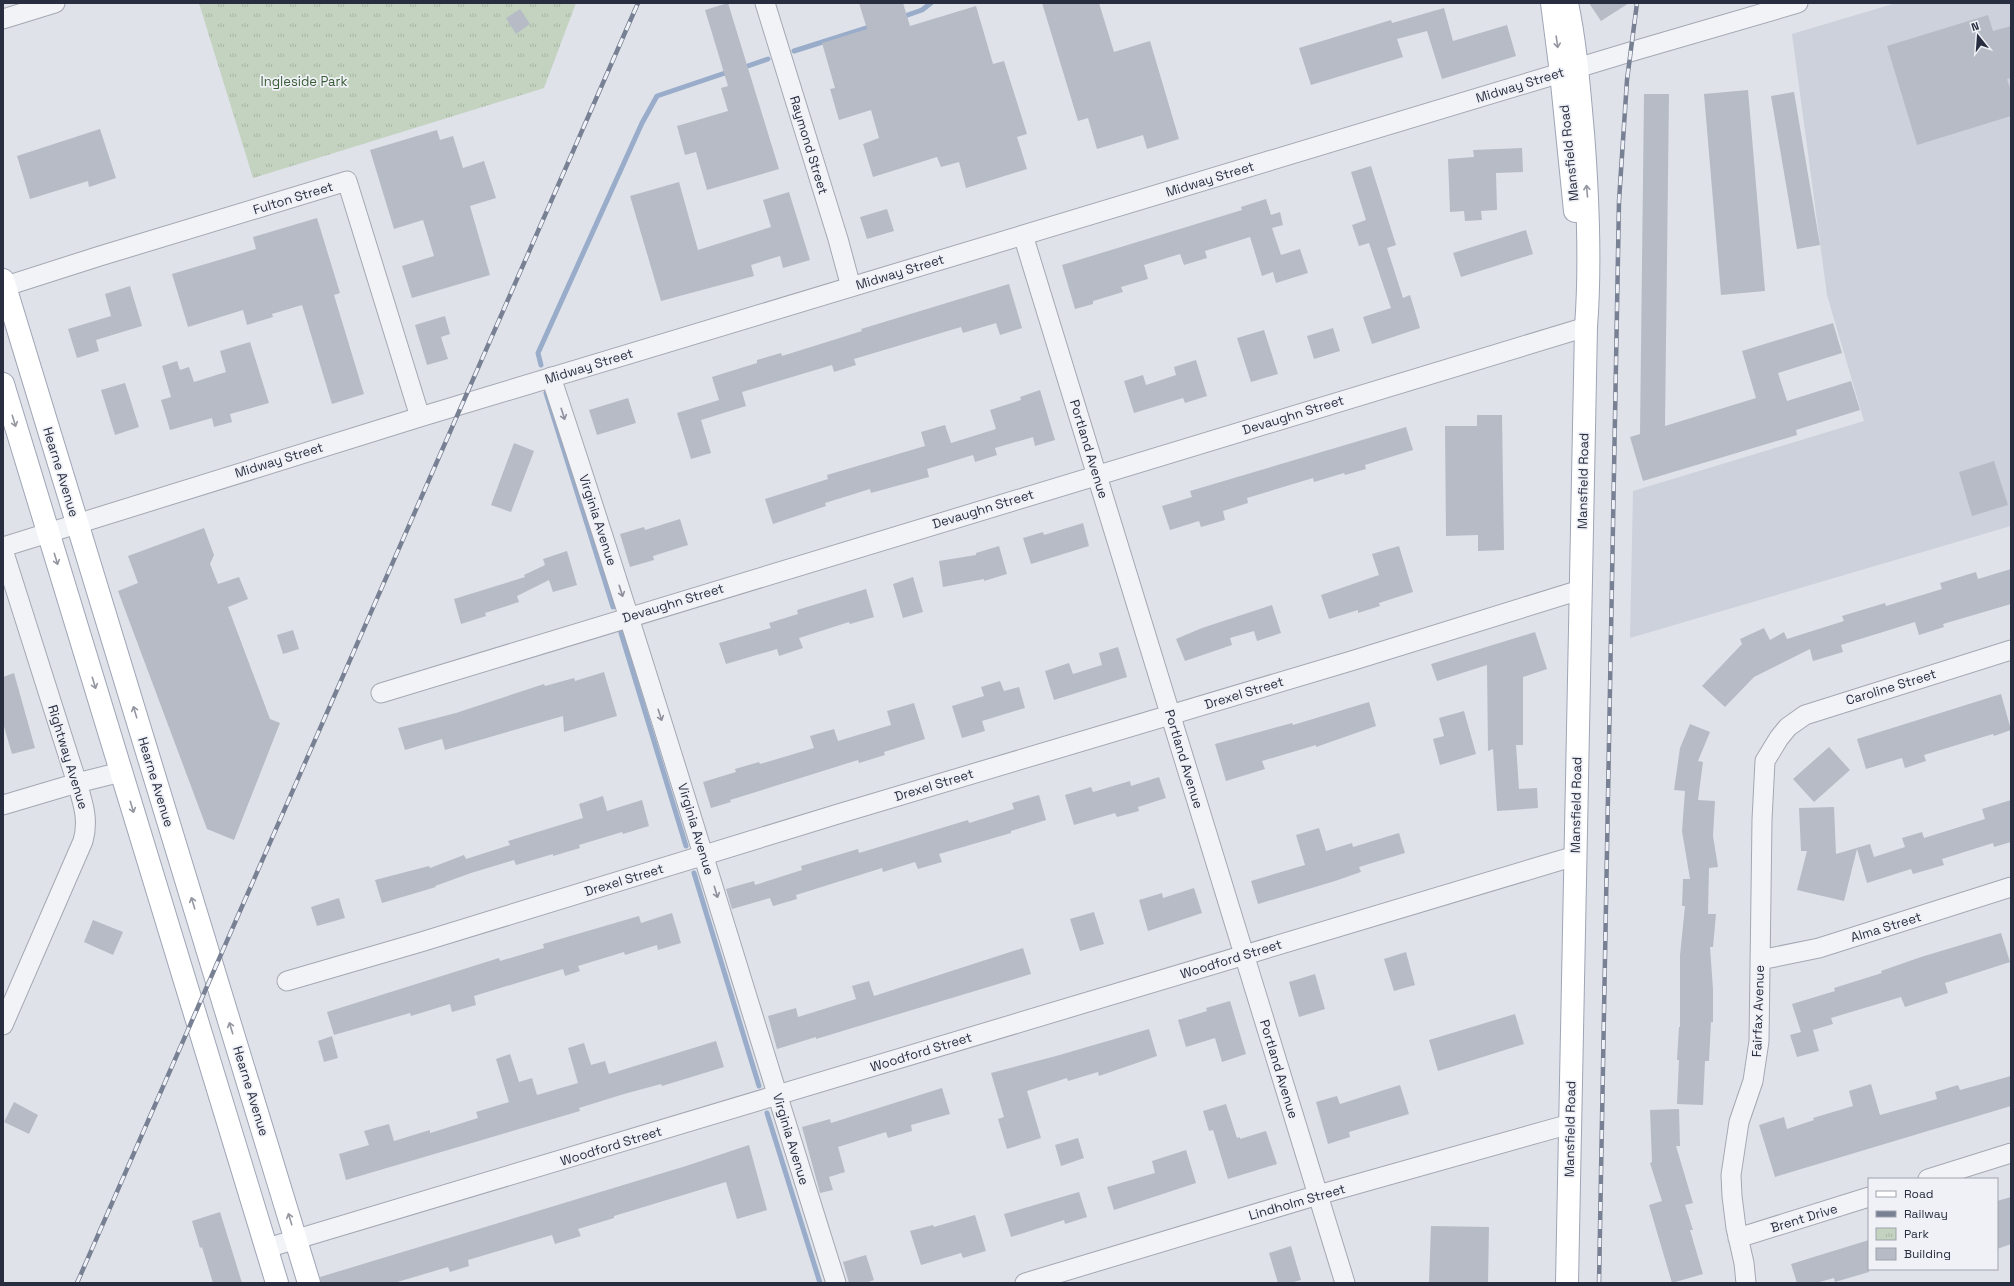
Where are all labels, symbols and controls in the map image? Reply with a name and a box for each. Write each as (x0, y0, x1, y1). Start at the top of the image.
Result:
north arrow (1958, 16, 1998, 56)
text: N (1970, 19, 1981, 34)
one-way arrow (1553, 35, 1561, 48)
street label: Midway Street (1474, 63, 1566, 106)
park label: Ingleside Park (261, 73, 347, 90)
street label: Raymond Street (786, 94, 832, 196)
street label: Mansfield Road (1556, 104, 1582, 202)
street label: Midway Street (1164, 157, 1256, 200)
street label: Fulton Street (251, 178, 335, 218)
one-way arrow (1584, 185, 1591, 198)
street label: Midway Street (854, 250, 946, 293)
street label: Midway Street (543, 344, 635, 387)
street label: Devaughn Street (1240, 391, 1346, 439)
street label: Portland Avenue (1066, 397, 1112, 501)
one-way arrow (560, 408, 567, 421)
one-way arrow (11, 414, 18, 427)
street label: Hearne Avenue (39, 425, 83, 519)
street label: Mansfield Road (1574, 433, 1592, 529)
street label: Midway Street (233, 438, 325, 481)
street label: Virginia Avenue (575, 472, 621, 568)
street label: Devaughn Street (930, 485, 1036, 533)
one-way arrow (53, 552, 60, 565)
street label: Devaughn Street (620, 579, 726, 627)
one-way arrow (617, 585, 625, 597)
street label: Caroline Street (1844, 665, 1938, 709)
street label: Drexel Street (1202, 673, 1286, 713)
one-way arrow (91, 676, 98, 689)
street label: Rightway Avenue (44, 703, 92, 811)
one-way arrow (131, 706, 138, 719)
street label: Portland Avenue (1161, 707, 1207, 811)
one-way arrow (657, 708, 664, 721)
street label: Hearne Avenue (134, 735, 178, 829)
street label: Mansfield Road (1567, 757, 1585, 853)
street label: Drexel Street (892, 765, 976, 805)
street label: Virginia Avenue (674, 781, 718, 877)
one-way arrow (129, 801, 136, 814)
street label: Drexel Street (582, 860, 666, 900)
one-way arrow (713, 886, 720, 899)
one-way arrow (189, 897, 196, 910)
street label: Alma Street (1849, 908, 1923, 946)
street label: Woodford Street (1178, 935, 1284, 983)
street label: Fairfax Avenue (1748, 965, 1768, 1057)
street label: Portland Avenue (1256, 1017, 1302, 1121)
one-way arrow (227, 1021, 234, 1034)
street label: Woodford Street (868, 1028, 974, 1076)
street label: Hearne Avenue (229, 1044, 273, 1138)
street label: Mansfield Road (1561, 1081, 1579, 1177)
street label: Virginia Avenue (769, 1091, 813, 1187)
street label: Woodford Street (558, 1122, 664, 1170)
legend (1868, 1178, 1998, 1270)
street label: Lindholm Street (1247, 1180, 1347, 1224)
text: Road (1904, 1186, 1933, 1202)
street label: Brent Drive (1768, 1200, 1840, 1236)
text: Railway (1904, 1206, 1948, 1222)
one-way arrow (286, 1213, 293, 1226)
text: Park (1904, 1226, 1929, 1242)
text: Building (1904, 1246, 1951, 1262)

